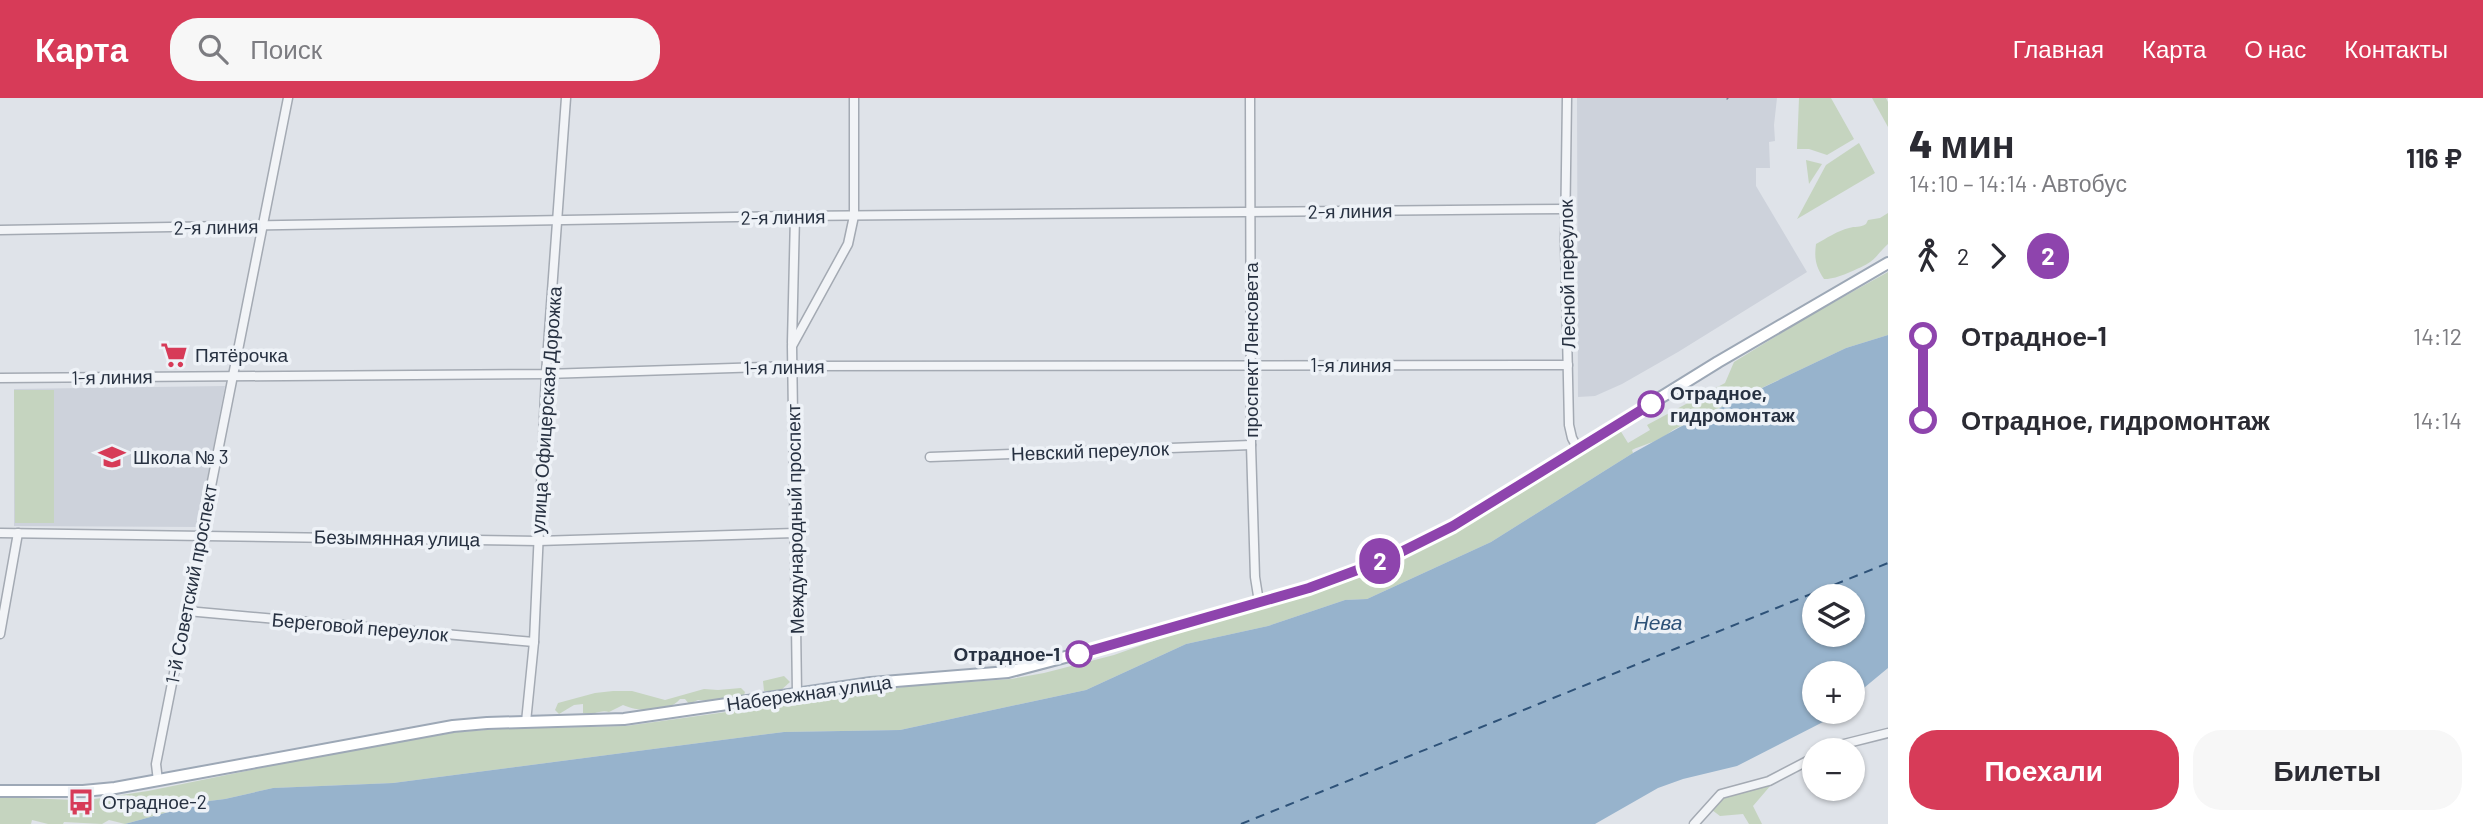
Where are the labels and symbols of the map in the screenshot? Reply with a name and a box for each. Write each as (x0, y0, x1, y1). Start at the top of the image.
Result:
street label: 2-я линия (1307, 198, 1393, 223)
street label: Лесной переулок (1554, 199, 1579, 349)
street label: 2-я линия (740, 204, 826, 229)
street label: 2-я линия (173, 214, 259, 239)
street label: проспект Ленсовета (1239, 262, 1262, 438)
street label: улица Офицерская Дорожка (525, 285, 566, 535)
supermarket icon: Пятёрочка (159, 340, 189, 370)
place label: Пятёрочка (195, 343, 289, 366)
street label: 1-я линия (1310, 353, 1392, 376)
street label: 1-я линия (743, 354, 825, 379)
street label: 1-я линия (71, 364, 153, 389)
place label: Отрадное, гидромонтаж (1670, 381, 1795, 426)
marker: Отрадное, гидромонтаж (1638, 391, 1664, 417)
street label: Международный проспект (781, 403, 808, 634)
street label: Невский переулок (1011, 436, 1170, 465)
school or university icon: Школа № 3 (97, 442, 127, 472)
place label: Школа № 3 (133, 445, 229, 468)
street label: 1-й Советский проспект (160, 482, 221, 686)
street label: Безымянная улица (314, 525, 481, 550)
line badge: 2 (1357, 538, 1403, 584)
street label: Береговой переулок (271, 607, 450, 646)
water label: Нева (1633, 609, 1683, 634)
marker: Отрадное-1 (1066, 641, 1092, 667)
place label: Отрадное-1 (954, 642, 1060, 665)
street label: Набережная улица (725, 669, 893, 715)
bus stop icon: Отрадное-2 (66, 787, 96, 817)
place label: Отрадное-2 (102, 790, 207, 813)

